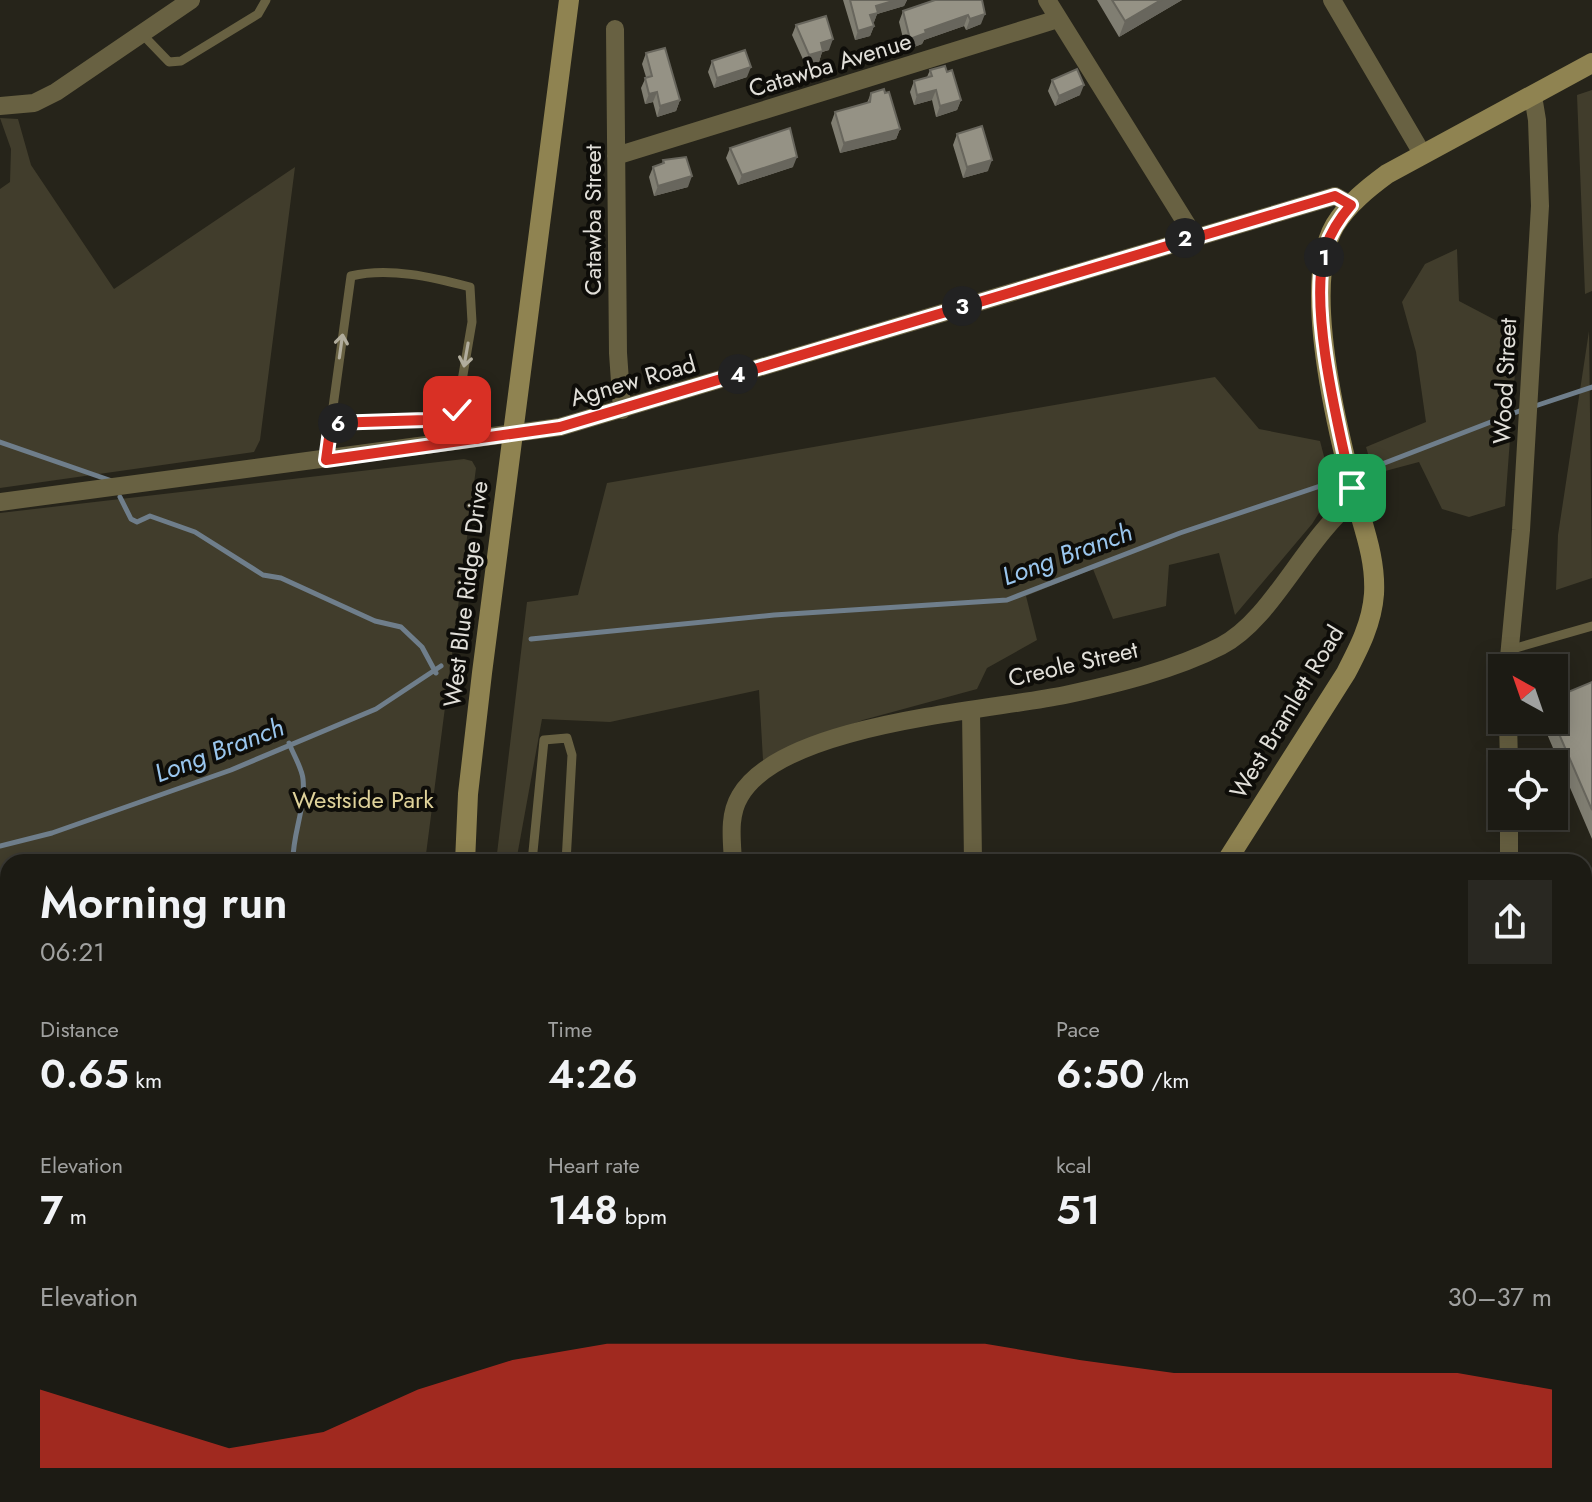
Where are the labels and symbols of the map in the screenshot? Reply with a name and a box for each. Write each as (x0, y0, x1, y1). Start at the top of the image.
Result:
street label: Catawba Avenue (744, 23, 916, 106)
street label: Catawba Street (575, 144, 610, 296)
pin: 2 (1165, 218, 1205, 258)
pin: 1 (1304, 237, 1344, 277)
pin: 3 (942, 286, 982, 326)
street label: Wood Street (1484, 317, 1525, 445)
one-way arrow (334, 333, 349, 360)
one-way arrow (458, 342, 473, 367)
street label: Agnew Road (566, 346, 700, 415)
pin: 4 (718, 354, 758, 394)
pin (423, 376, 491, 444)
pin: 6 (318, 403, 358, 443)
pin (1318, 454, 1386, 522)
street label: West Blue Ridge Drive (434, 479, 497, 709)
water label: Long Branch (996, 513, 1138, 595)
street label: West Bramlett Road (1221, 618, 1352, 805)
street label: Creole Street (1005, 632, 1141, 695)
north arrow (1488, 654, 1568, 734)
water label: Long Branch (149, 708, 289, 792)
park label: Westside Park (292, 782, 434, 817)

